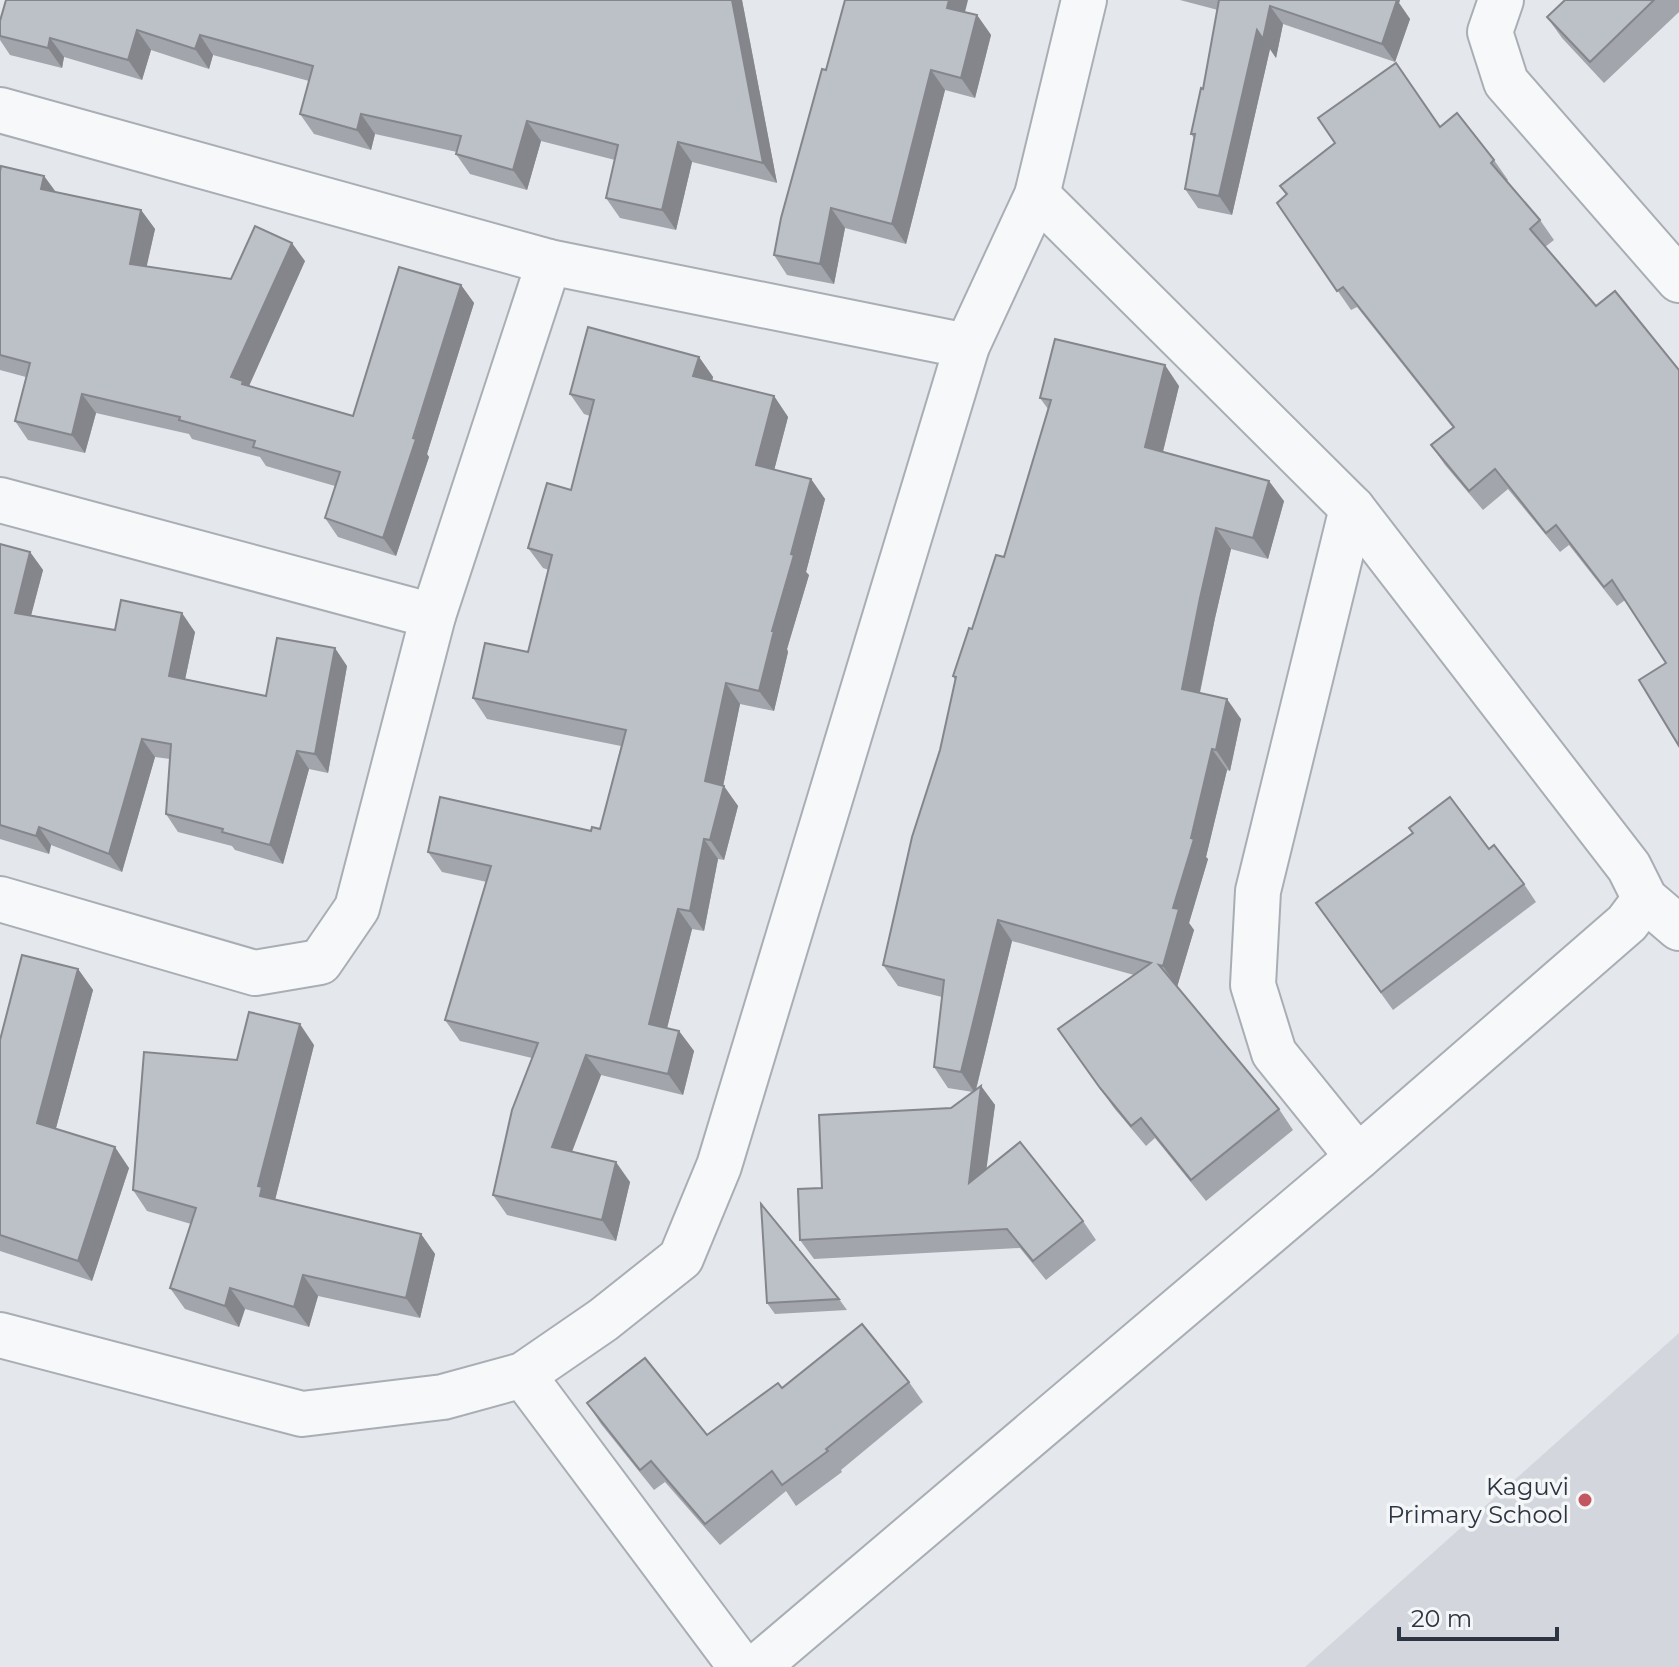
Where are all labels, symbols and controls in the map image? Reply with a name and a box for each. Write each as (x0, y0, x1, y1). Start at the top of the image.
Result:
place label: Kaguvi Primary School (1387, 1472, 1569, 1529)
marker: Kaguvi Primary School (1576, 1491, 1594, 1509)
scale bar (1399, 1591, 1557, 1641)
text: 20 m (1411, 1604, 1472, 1633)

